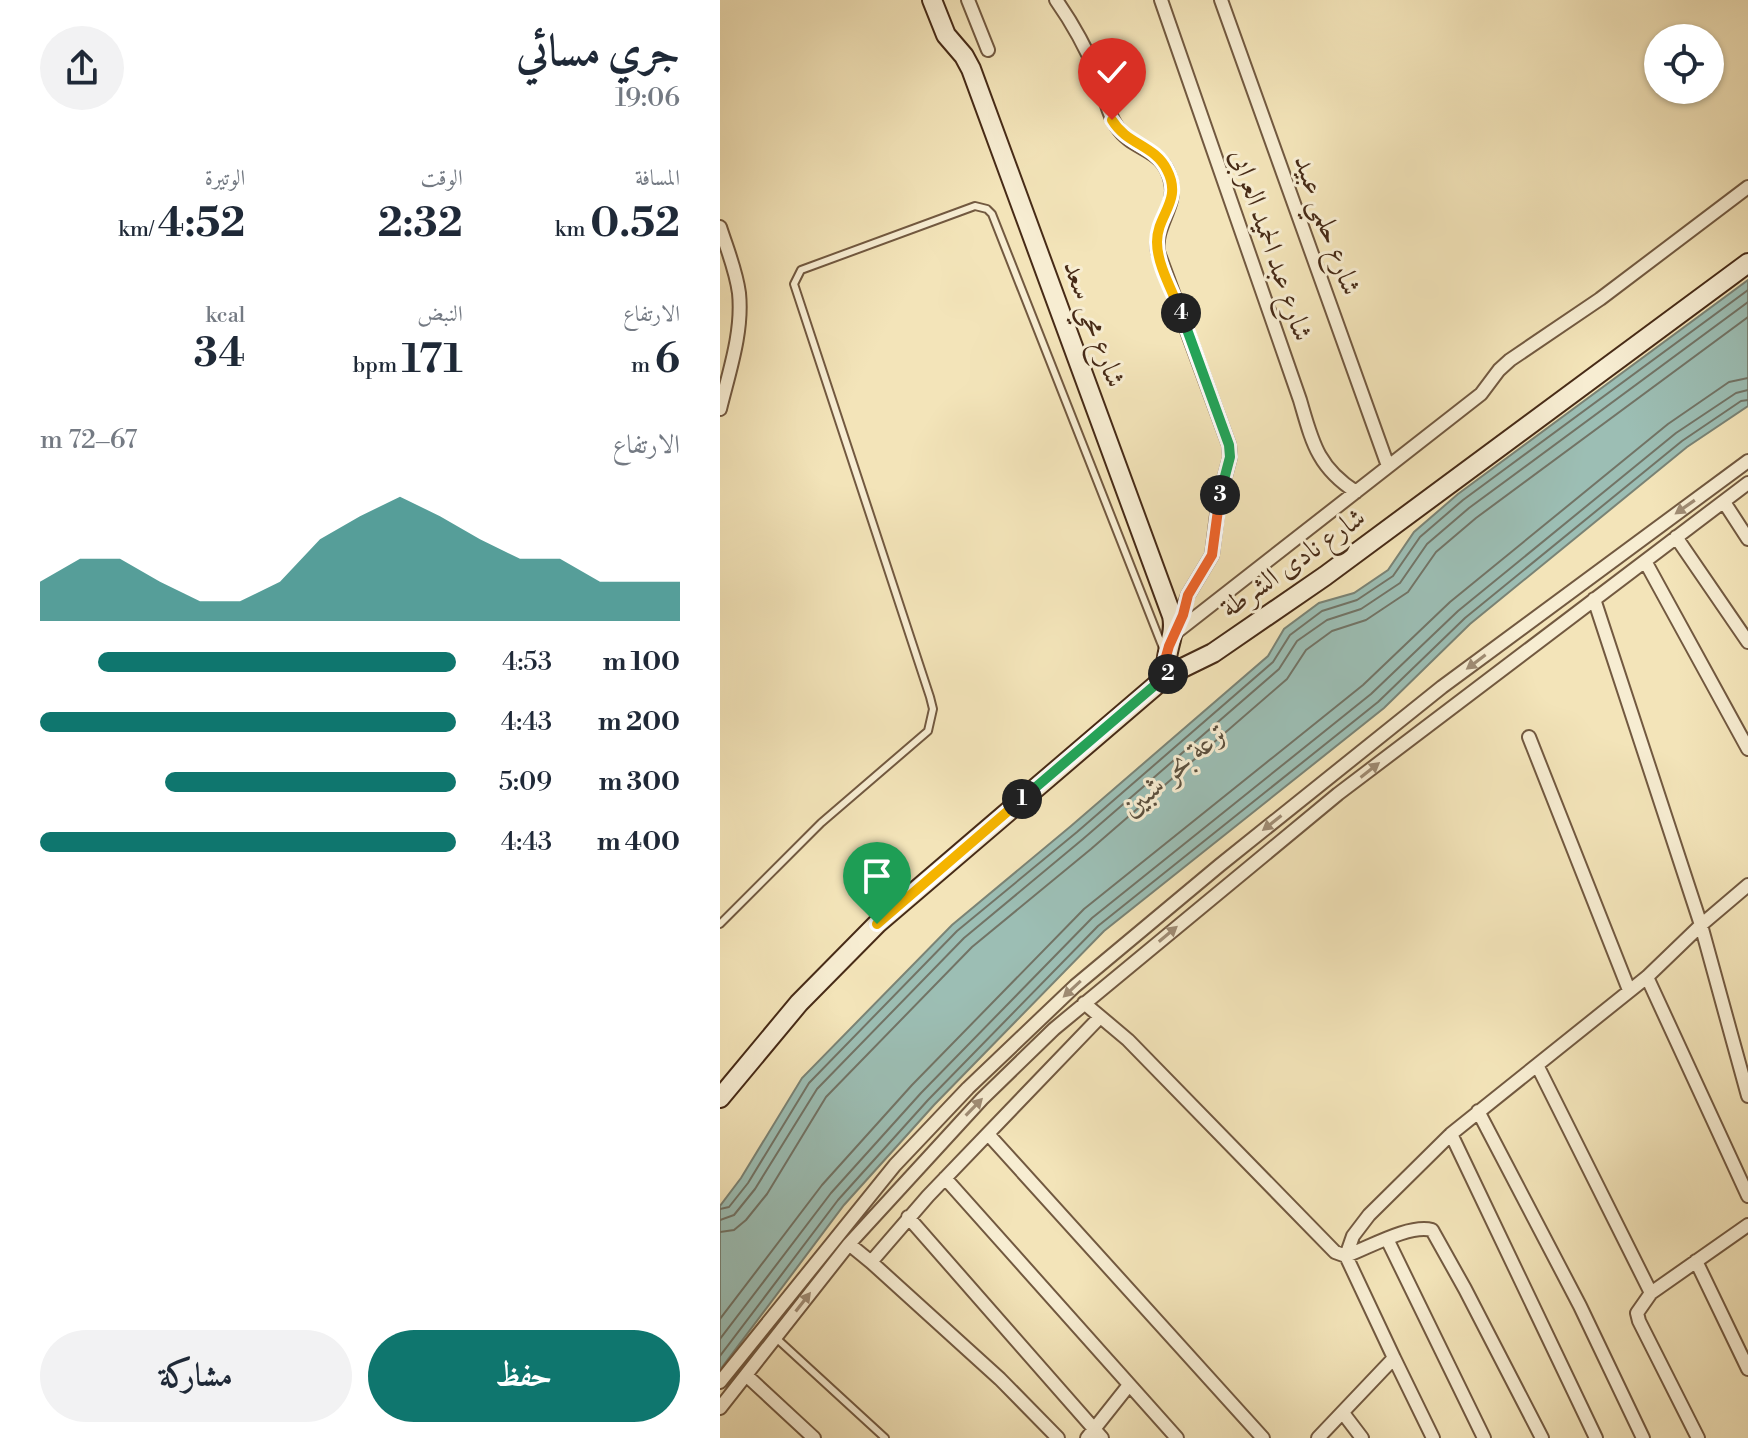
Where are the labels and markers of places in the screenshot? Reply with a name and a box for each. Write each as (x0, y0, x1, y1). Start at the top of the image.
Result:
pin (1078, 38, 1146, 120)
pin: 4 (1161, 293, 1201, 333)
pin: 3 (1200, 475, 1240, 515)
pin: 2 (1148, 654, 1188, 694)
pin: 1 (1002, 779, 1042, 819)
pin (843, 842, 911, 924)

